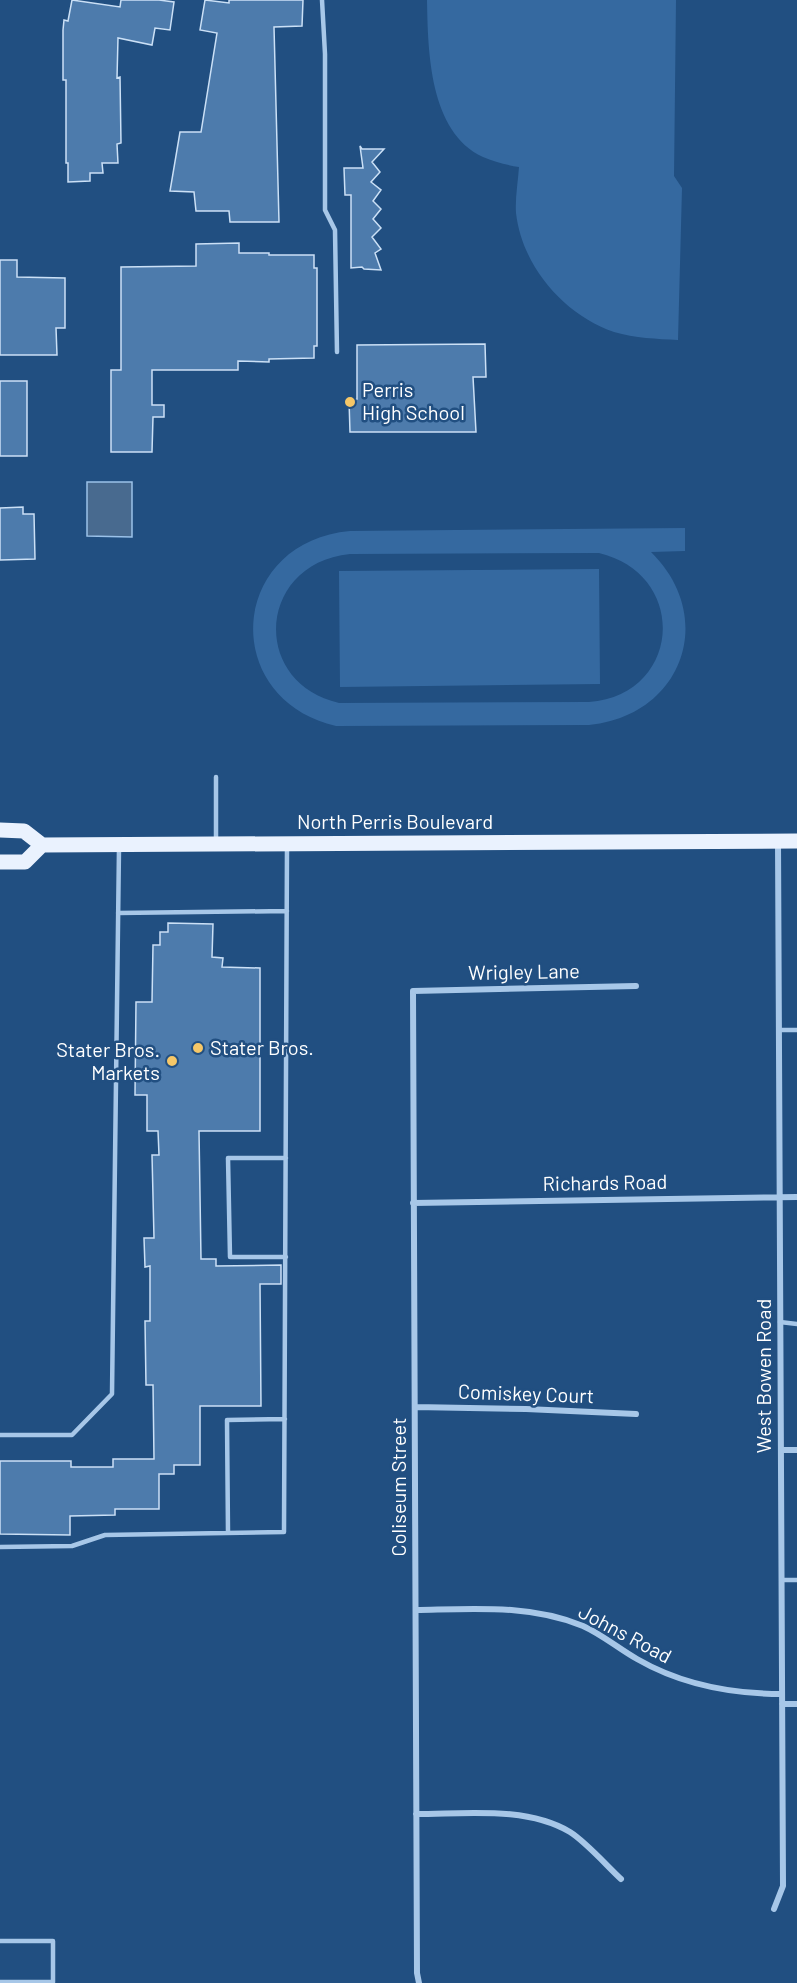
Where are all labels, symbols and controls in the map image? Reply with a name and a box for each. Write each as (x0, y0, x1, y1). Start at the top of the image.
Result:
place label: Perris High School (362, 377, 465, 424)
marker: Perris High School (343, 395, 357, 409)
street label: North Perris Boulevard (297, 809, 493, 833)
street label: Wrigley Lane (468, 958, 580, 984)
place label: Stater Bros. (210, 1035, 314, 1059)
place label: Stater Bros. Markets (56, 1037, 160, 1084)
marker: Stater Bros. (191, 1041, 205, 1055)
marker: Stater Bros. Markets (165, 1054, 179, 1068)
street label: Richards Road (542, 1169, 668, 1195)
street label: West Bowen Road (751, 1299, 775, 1453)
street label: Comiskey Court (458, 1379, 594, 1407)
street label: Coliseum Street (386, 1418, 410, 1556)
street label: Johns Road (575, 1599, 676, 1668)

